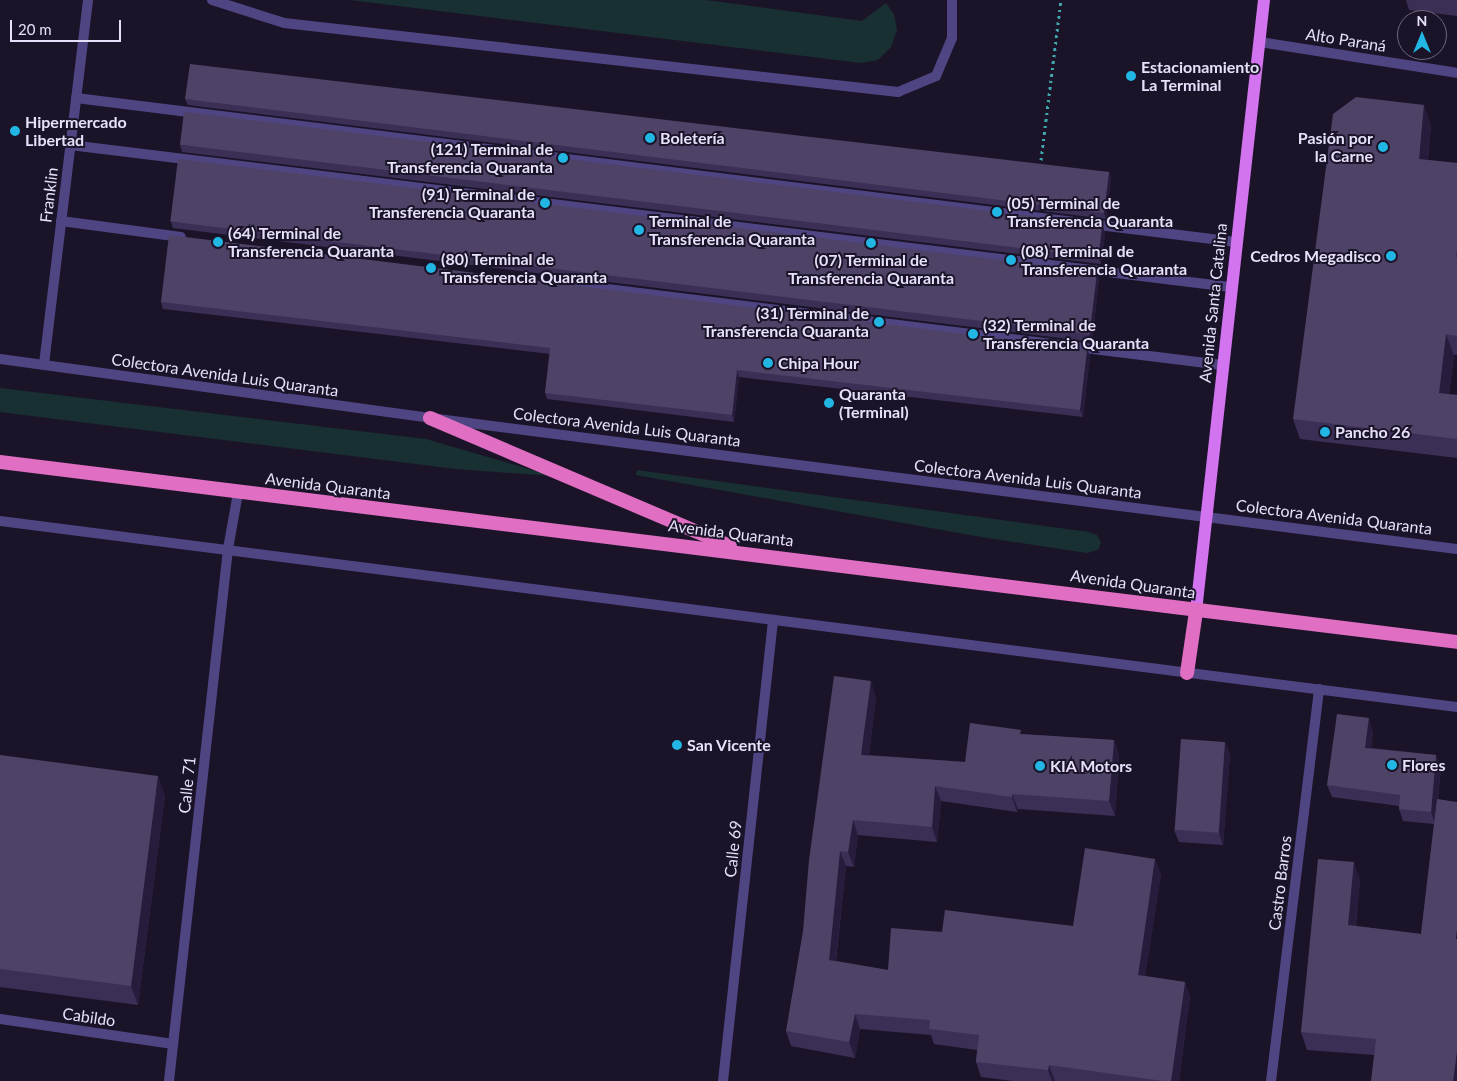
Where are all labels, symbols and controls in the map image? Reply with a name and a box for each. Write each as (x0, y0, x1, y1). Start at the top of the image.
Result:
scale bar (12, 10, 124, 42)
north arrow (1397, 10, 1447, 60)
text: N (1417, 12, 1427, 29)
text: 20 m (18, 20, 52, 38)
street label: Alto Paraná (1304, 24, 1388, 56)
place label: Estacionamiento La Terminal (1141, 57, 1259, 95)
marker: Estacionamiento La Terminal (1125, 70, 1137, 82)
place label: Hipermercado Libertad (25, 112, 127, 150)
marker: Hipermercado Libertad (9, 125, 21, 137)
place label: Boletería (660, 128, 725, 148)
place label: Pasión por la Carne (1298, 128, 1373, 166)
marker: Boletería (644, 132, 656, 144)
place label: (121) Terminal de Transferencia Quaranta (387, 139, 553, 177)
marker: Pasión por la Carne (1377, 141, 1389, 153)
marker: (121) Terminal de Transferencia Quaranta (557, 152, 569, 164)
street label: Franklin (36, 166, 62, 224)
place label: (91) Terminal de Transferencia Quaranta (369, 184, 535, 222)
place label: (05) Terminal de Transferencia Quaranta (1007, 193, 1173, 231)
marker: (91) Terminal de Transferencia Quaranta (539, 197, 551, 209)
marker: (05) Terminal de Transferencia Quaranta (991, 206, 1003, 218)
place label: Terminal de Transferencia Quaranta (649, 211, 815, 249)
street label: Avenida Santa Catalina (1195, 222, 1231, 384)
place label: (64) Terminal de Transferencia Quaranta (228, 223, 394, 261)
marker: Terminal de Transferencia Quaranta (633, 224, 645, 236)
marker: (64) Terminal de Transferencia Quaranta (212, 236, 224, 248)
marker: (07) Terminal de Transferencia Quaranta (865, 237, 877, 249)
place label: (08) Terminal de Transferencia Quaranta (1021, 241, 1187, 279)
place label: Cedros Megadisco (1250, 246, 1381, 266)
place label: (80) Terminal de Transferencia Quaranta (441, 249, 607, 287)
place label: (07) Terminal de Transferencia Quaranta (788, 250, 954, 288)
marker: Cedros Megadisco (1385, 250, 1397, 262)
marker: (08) Terminal de Transferencia Quaranta (1005, 254, 1017, 266)
marker: (80) Terminal de Transferencia Quaranta (425, 262, 437, 274)
place label: (31) Terminal de Transferencia Quaranta (703, 303, 869, 341)
place label: (32) Terminal de Transferencia Quaranta (983, 315, 1149, 353)
marker: (31) Terminal de Transferencia Quaranta (873, 316, 885, 328)
marker: (32) Terminal de Transferencia Quaranta (967, 328, 979, 340)
street label: Colectora Avenida Luis Quaranta (110, 350, 340, 400)
place label: Chipa Hour (778, 353, 859, 373)
marker: Chipa Hour (762, 357, 774, 369)
place label: Quaranta (Terminal) (839, 384, 909, 422)
marker: Quaranta (Terminal) (823, 397, 835, 409)
street label: Colectora Avenida Luis Quaranta (512, 403, 742, 451)
place label: Pancho 26 (1335, 422, 1410, 442)
marker: Pancho 26 (1319, 426, 1331, 438)
street label: Colectora Avenida Luis Quaranta (913, 455, 1143, 503)
street label: Avenida Quaranta (264, 469, 392, 503)
street label: Colectora Avenida Quaranta (1235, 495, 1433, 539)
street label: Avenida Quaranta (667, 516, 795, 550)
street label: Avenida Quaranta (1069, 566, 1197, 602)
place label: San Vicente (687, 735, 771, 755)
marker: San Vicente (671, 739, 683, 751)
place label: Flores (1402, 755, 1445, 775)
street label: Calle 71 (174, 756, 200, 814)
place label: KIA Motors (1050, 756, 1133, 776)
marker: Flores (1386, 759, 1398, 771)
marker: KIA Motors (1034, 760, 1046, 772)
street label: Calle 69 (720, 820, 746, 878)
street label: Castro Barros (1265, 834, 1295, 932)
street label: Cabildo (61, 1004, 117, 1030)

